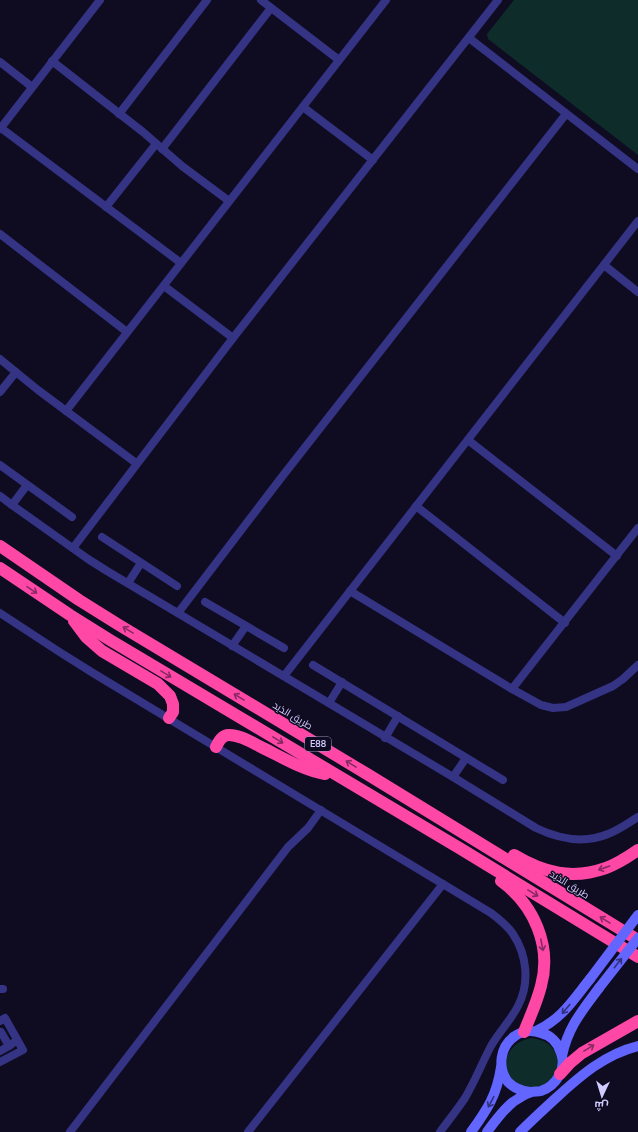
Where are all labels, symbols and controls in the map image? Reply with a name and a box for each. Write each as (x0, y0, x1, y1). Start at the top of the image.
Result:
one-way arrow (26, 586, 37, 594)
one-way arrow (122, 625, 134, 633)
one-way arrow (160, 670, 172, 678)
one-way arrow (233, 692, 245, 700)
street label: طريق الذيد (270, 698, 315, 732)
one-way arrow (272, 737, 284, 745)
road number: E88 (305, 737, 331, 751)
one-way arrow (345, 759, 357, 767)
one-way arrow (597, 865, 610, 872)
street label: طريق الذيد (548, 867, 592, 902)
one-way arrow (528, 889, 539, 898)
one-way arrow (599, 915, 611, 923)
one-way arrow (539, 938, 547, 951)
one-way arrow (614, 958, 623, 969)
one-way arrow (562, 1003, 571, 1014)
one-way arrow (583, 1044, 595, 1052)
north arrow (582, 1076, 622, 1116)
one-way arrow (487, 1095, 494, 1107)
text: ش (594, 1099, 609, 1113)

